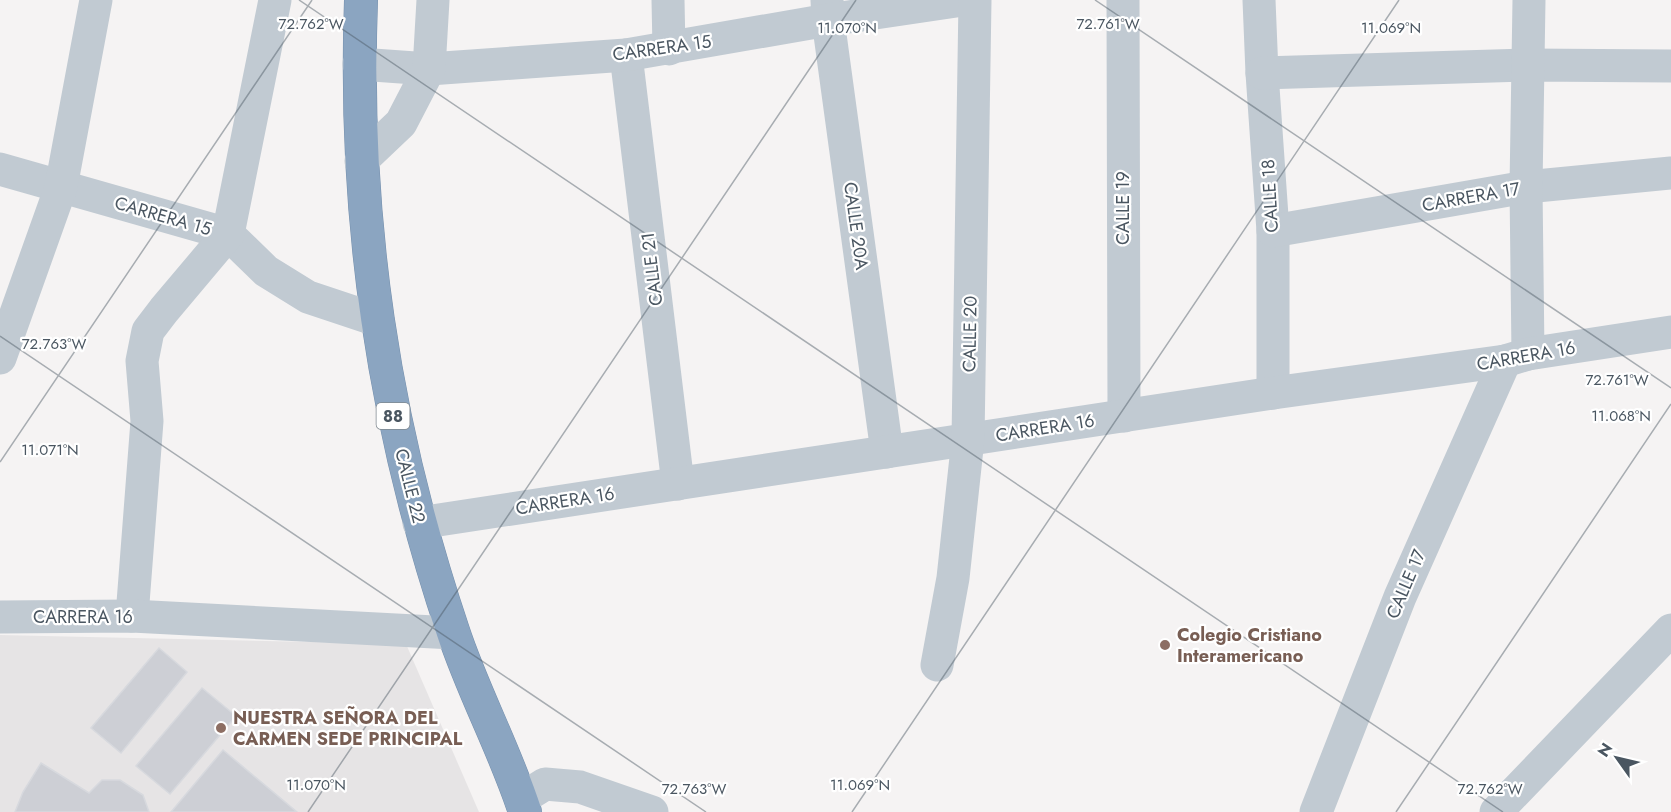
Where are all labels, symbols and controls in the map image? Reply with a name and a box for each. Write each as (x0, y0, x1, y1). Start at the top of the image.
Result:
text: 72.762°W (279, 13, 344, 35)
text: 72.761°W (1076, 13, 1140, 35)
text: 11.070°N (817, 17, 877, 39)
text: 11.069°N (1361, 17, 1421, 39)
street label: CARRERA 15 (611, 28, 713, 68)
street label: CALLE 18 (1255, 159, 1285, 233)
street label: CALLE 19 (1110, 171, 1136, 245)
street label: CARRERA 17 (1420, 176, 1522, 218)
street label: CALLE 20A (837, 180, 875, 272)
street label: CARRERA 15 (112, 190, 214, 242)
street label: CALLE 21 (635, 231, 669, 307)
street label: CALLE 20 (956, 295, 984, 372)
text: 72.763°W (22, 333, 86, 355)
street label: CARRERA 16 (1475, 335, 1577, 377)
text: 72.761°W (1585, 369, 1649, 391)
road number: 88 (376, 403, 410, 429)
text: 11.068°N (1591, 405, 1651, 427)
street label: CARRERA 16 (994, 407, 1096, 449)
text: 11.071°N (21, 439, 79, 461)
street label: CALLE 22 (388, 446, 432, 526)
street label: CARRERA 16 (514, 480, 616, 522)
street label: CALLE 17 (1380, 545, 1432, 623)
street label: CARRERA 16 (33, 604, 133, 630)
place label: Colegio Cristiano Interamericano (1177, 622, 1322, 669)
marker: Colegio Cristiano Interamericano (1158, 638, 1172, 652)
place label: NUESTRA SEÑORA DEL CARMEN SEDE PRINCIPAL (233, 705, 463, 752)
marker: NUESTRA SEÑORA DEL CARMEN SEDE PRINCIPAL (214, 721, 228, 735)
north arrow (1587, 728, 1647, 788)
text: N (1592, 738, 1618, 762)
text: 11.070°N (286, 774, 346, 796)
text: 11.069°N (830, 774, 890, 796)
text: 72.763°W (662, 778, 726, 800)
text: 72.762°W (1458, 778, 1523, 800)

